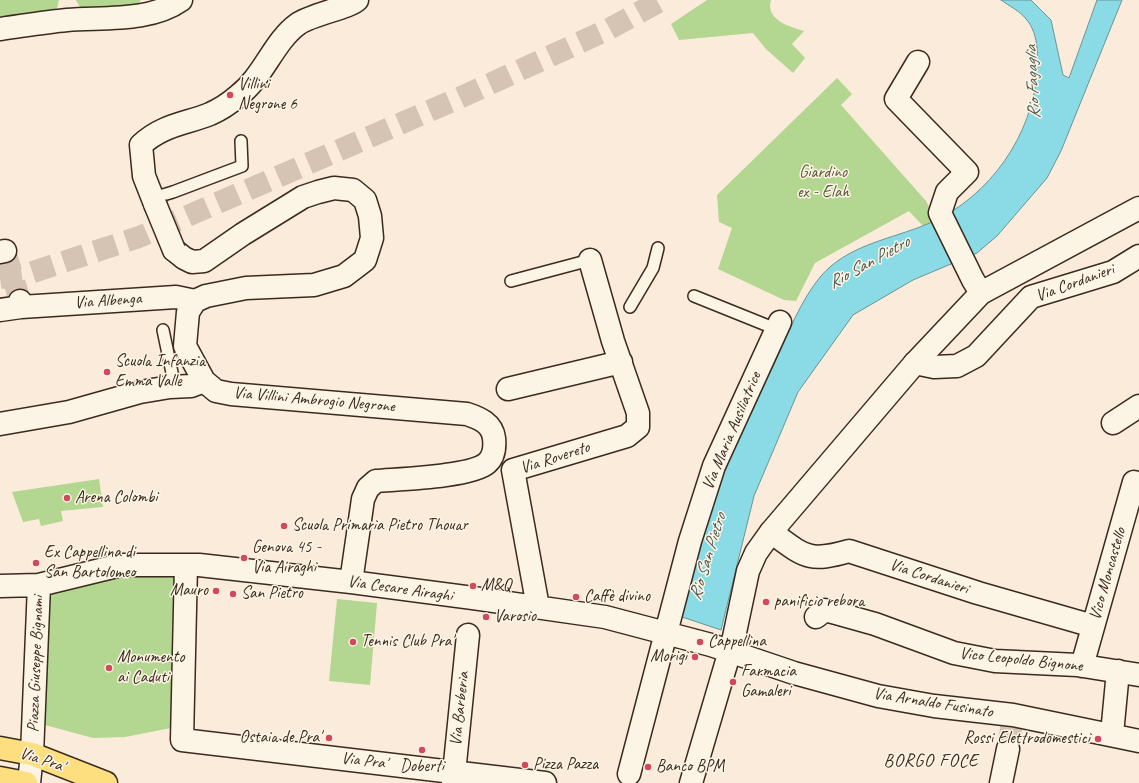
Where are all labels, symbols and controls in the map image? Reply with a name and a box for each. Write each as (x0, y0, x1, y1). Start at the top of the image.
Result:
water label: Rio Fagaglia (1020, 45, 1046, 119)
place label: Villini Negrone 6 (238, 75, 297, 115)
marker: Villini Negrone 6 (225, 90, 235, 100)
park label: Giardino ex - Elah (797, 163, 849, 203)
water label: Rio San Pietro (825, 232, 913, 294)
street label: Via Cordanieri (1033, 259, 1117, 307)
street label: Via Albenga (74, 288, 142, 314)
place label: Scuola Infanzia Emma Valle (115, 352, 205, 392)
marker: Scuola Infanzia Emma Valle (102, 367, 112, 377)
street label: Via Maria Ausiliatrice (698, 369, 766, 493)
street label: Via Villini Ambrogio Negrone (232, 383, 396, 417)
street label: Via Rovereto (518, 437, 592, 479)
place label: Arena Colombi (75, 488, 157, 508)
marker: Arena Colombi (62, 493, 72, 503)
water label: Rio San Pietro (685, 511, 731, 603)
place label: Scuola Primaria Pietro Thouar (292, 516, 468, 536)
marker: Scuola Primaria Pietro Thouar (279, 521, 289, 531)
street label: Vico Moncastello (1085, 526, 1131, 622)
place label: Genova 45 - Via Airaghi (252, 538, 321, 578)
place label: Ex Cappellina di San Bartolomeo (44, 543, 135, 583)
marker: Genova 45 - Via Airaghi (239, 553, 249, 563)
street label: Via Cordanieri (887, 555, 971, 599)
marker: Ex Cappellina di San Bartolomeo (31, 558, 41, 568)
street label: Via Cesare Airaghi (346, 572, 454, 606)
place label: M&Q (481, 576, 511, 596)
place label: Mauro (170, 581, 208, 601)
marker: M&Q (468, 581, 478, 591)
place label: San Pietro (241, 584, 303, 604)
marker: Mauro (211, 586, 221, 596)
place label: Caffè divino (584, 587, 650, 607)
marker: San Pietro (228, 589, 238, 599)
marker: Caffè divino (571, 592, 581, 602)
place label: panificio rebora (774, 592, 864, 612)
street label: Piazza Giuseppe Bignami (23, 595, 49, 733)
marker: panificio rebora (761, 597, 771, 607)
place label: Varosio (494, 607, 536, 627)
marker: Varosio (481, 612, 491, 622)
place label: Tennis Club Pra' (361, 632, 453, 652)
place label: Cappellina (708, 632, 766, 652)
marker: Tennis Club Pra' (348, 637, 358, 647)
marker: Cappellina (695, 637, 705, 647)
street label: Vico Leopoldo Bignone (958, 643, 1084, 677)
place label: Morigi (650, 647, 687, 667)
place label: Monumento ai Caduti (117, 648, 184, 688)
marker: Morigi (690, 652, 700, 662)
place label: Farmacia Gamaleri (741, 662, 796, 702)
marker: Monumento ai Caduti (104, 663, 114, 673)
street label: Via Barberia (446, 671, 474, 747)
marker: Farmacia Gamaleri (728, 677, 738, 687)
street label: Via Arnaldo Fusinato (872, 683, 994, 723)
place label: Ostaia de Pra' (240, 728, 321, 748)
place label: Rossi Elettrodomestici (964, 729, 1090, 749)
marker: Ostaia de Pra' (324, 733, 334, 743)
marker: Rossi Elettrodomestici (1093, 734, 1103, 744)
street label: Via Pra' (17, 743, 67, 777)
marker: Doberti (417, 745, 427, 755)
street label: Via Pra' (340, 748, 388, 774)
district label: BORGO FOCE (884, 750, 978, 772)
place label: Pizza Pazza (533, 755, 598, 775)
place label: Doberti (400, 757, 444, 777)
place label: Banco BPM (656, 757, 725, 777)
marker: Pizza Pazza (520, 760, 530, 770)
marker: Banco BPM (643, 762, 653, 772)

